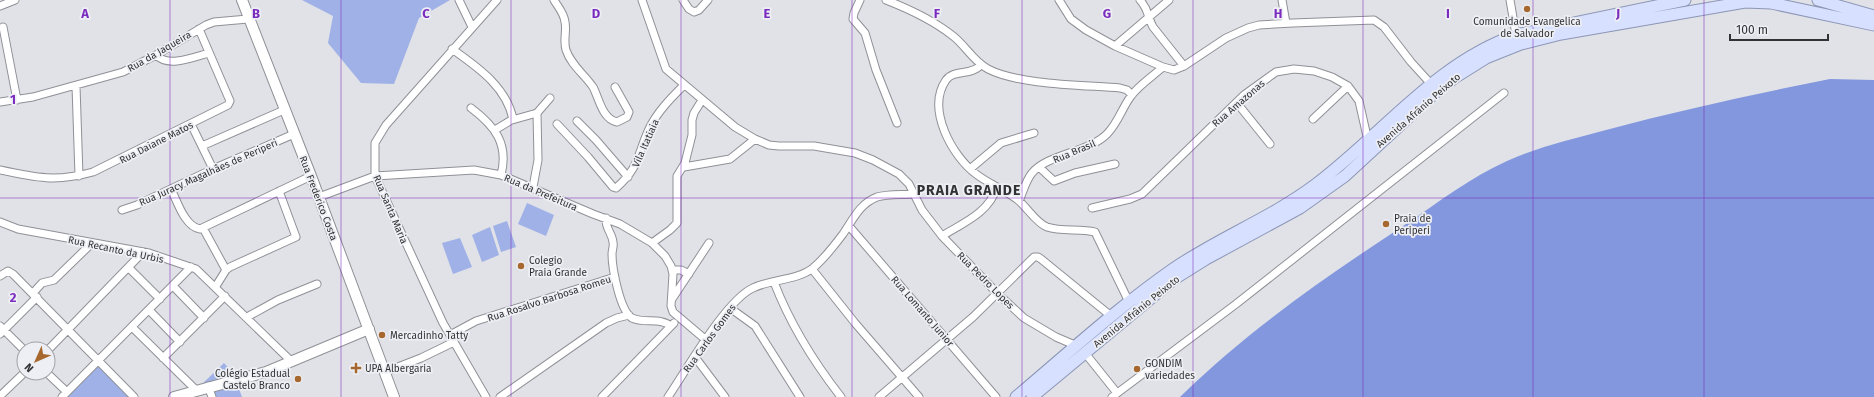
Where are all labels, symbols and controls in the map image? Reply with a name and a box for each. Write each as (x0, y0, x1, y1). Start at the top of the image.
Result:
marker: Comunidade Evangelica de Salvador (1522, 4, 1532, 14)
text: A (80, 6, 89, 21)
text: B (252, 6, 260, 21)
text: C (422, 6, 430, 21)
text: D (592, 6, 601, 21)
text: E (764, 6, 771, 21)
text: F (934, 6, 941, 21)
text: G (1103, 6, 1111, 21)
text: H (1274, 6, 1282, 21)
text: I (1446, 6, 1450, 21)
text: J (1615, 6, 1620, 21)
place label: Comunidade Evangelica de Salvador (1473, 16, 1581, 40)
scale bar (1730, 16, 1828, 42)
text: 100 m (1736, 23, 1768, 37)
street label: Rua da Jaqueira (126, 29, 193, 75)
street label: Avenida Afrânio Peixoto (1374, 71, 1463, 151)
street label: Rua Amazonas (1210, 77, 1268, 130)
text: 1 (10, 92, 16, 107)
street label: Vila Itatiaia (630, 117, 662, 169)
street label: Rua Daiane Matos (118, 119, 196, 167)
street label: Rua Juracy Magalhâes de Periperi (137, 137, 280, 209)
street label: Rua Brasil (1051, 138, 1098, 166)
street label: Rua Frederico Costa (296, 154, 340, 242)
street label: Rua da Prefeitura (502, 172, 579, 214)
street label: Rua Santa Maria (370, 173, 410, 246)
district label: PRAIA GRANDE (917, 182, 1021, 199)
place label: Praia de Periperi (1394, 213, 1431, 237)
marker: Praia de Periperi (1381, 219, 1391, 229)
street label: Rua Recanto da Urbis (67, 234, 165, 266)
street label: Rua Pedro Lopes (954, 250, 1016, 312)
place label: Colegio Praia Grande (529, 255, 587, 279)
marker: Colegio Praia Grande (516, 261, 526, 271)
street label: Rua Rosalvo Barbosa Romeu (486, 273, 613, 325)
street label: Avenida Afrânio Peixoto (1091, 273, 1182, 350)
street label: Rua Lomanto Junior (888, 274, 956, 350)
text: 2 (10, 290, 17, 305)
street label: Rua Carlos Gomes (681, 302, 739, 375)
marker: Mercadinho Tatty (377, 330, 387, 340)
place label: Mercadinho Tatty (390, 330, 468, 342)
north arrow (16, 341, 56, 381)
place label: GONDIM variedades (1145, 358, 1195, 382)
text: N (22, 361, 36, 375)
marker: UPA Albergaria (350, 362, 362, 374)
place label: UPA Albergaria (365, 363, 432, 375)
marker: GONDIM variedades (1132, 364, 1142, 374)
place label: Colégio Estadual Castelo Branco (215, 368, 290, 392)
marker: Colégio Estadual Castelo Branco (293, 374, 303, 384)

